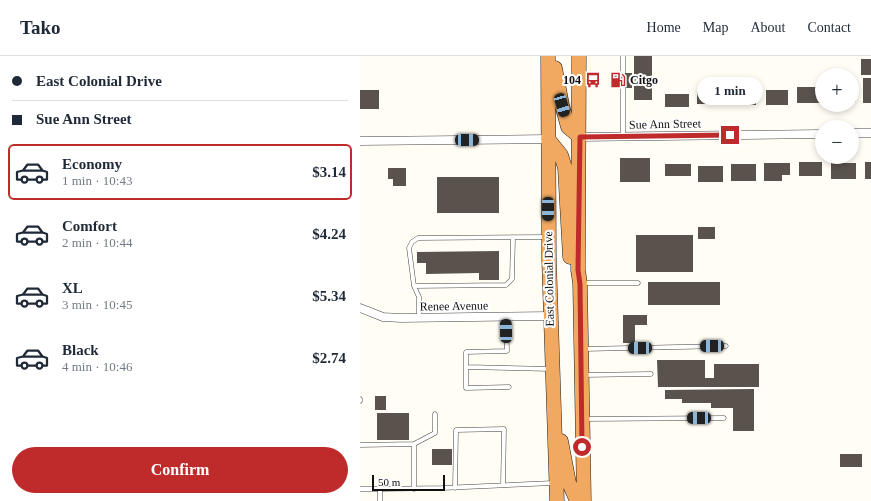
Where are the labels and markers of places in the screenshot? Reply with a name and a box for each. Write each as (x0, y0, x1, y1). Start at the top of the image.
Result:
bus stop icon: 104 (584, 71, 602, 89)
fuel station icon: Citgo (609, 71, 627, 89)
place label: 104 (563, 73, 581, 87)
place label: Citgo (630, 73, 658, 87)

